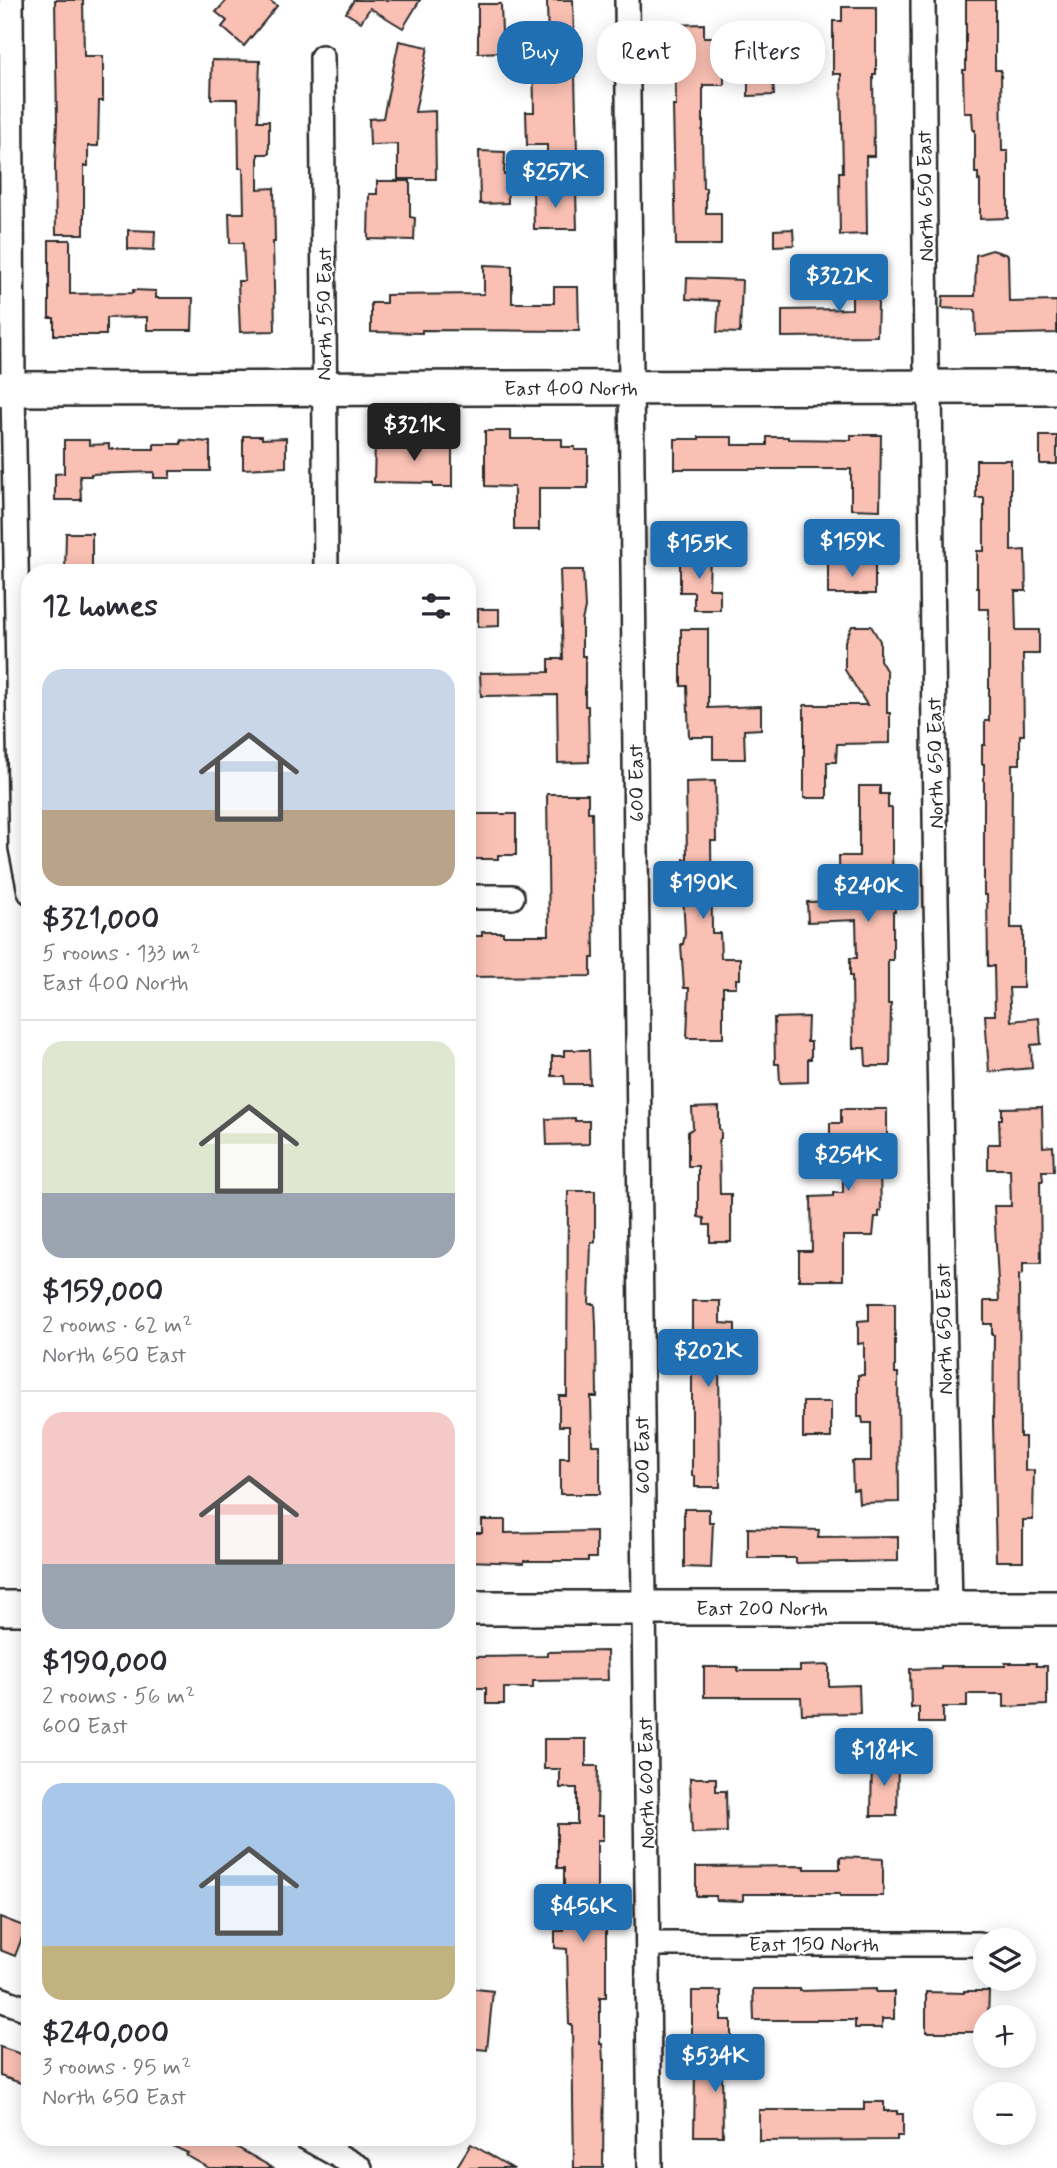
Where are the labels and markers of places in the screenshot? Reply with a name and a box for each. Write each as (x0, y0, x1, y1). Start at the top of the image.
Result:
pin: $257K (506, 150, 604, 210)
pin: $322K (790, 254, 888, 314)
pin: $321K (365, 404, 463, 463)
pin: $159K (803, 520, 901, 579)
pin: $155K (650, 522, 748, 581)
pin: $190K (654, 862, 752, 921)
pin: $240K (819, 864, 917, 924)
pin: $254K (799, 1134, 897, 1193)
pin: $202K (659, 1330, 757, 1389)
pin: $184K (835, 1728, 933, 1788)
pin: $456K (534, 1884, 632, 1944)
pin: $534K (666, 2035, 764, 2094)

